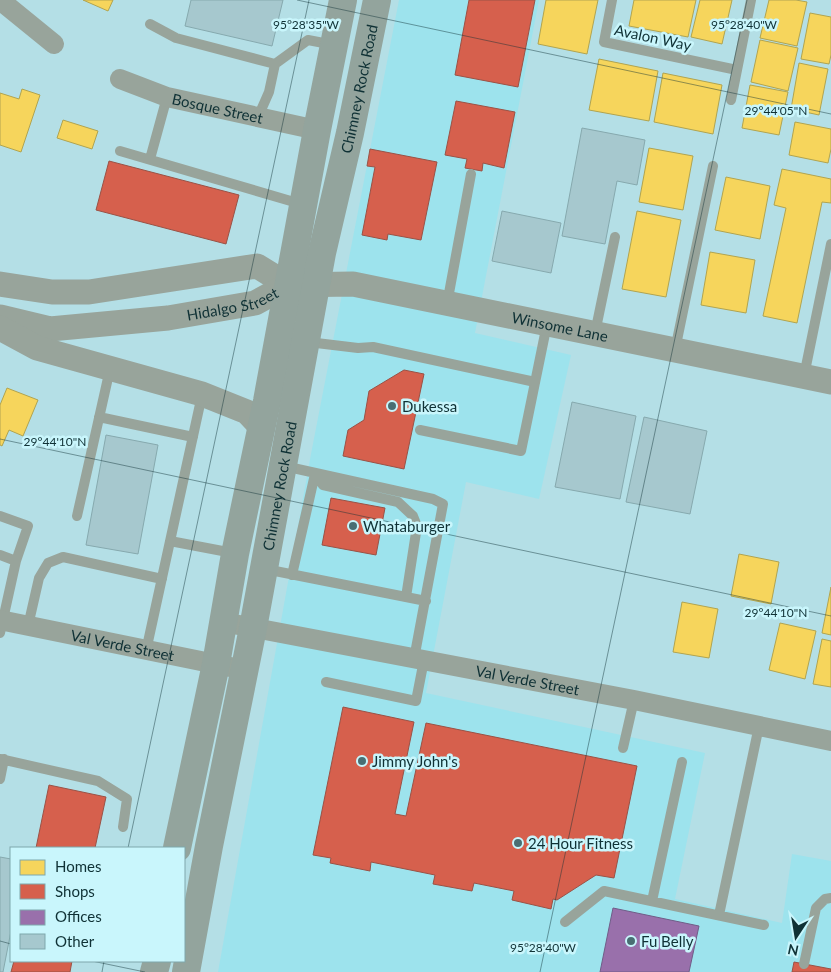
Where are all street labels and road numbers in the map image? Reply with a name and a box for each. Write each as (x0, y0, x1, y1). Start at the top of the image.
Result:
street label: Avalon Way (613, 20, 693, 54)
street label: Chimney Rock Road (337, 23, 381, 155)
street label: Bosque Street (170, 89, 265, 127)
street label: Hidalgo Street (185, 283, 282, 324)
street label: Winsome Lane (510, 308, 610, 345)
street label: Chimney Rock Road (258, 420, 300, 552)
street label: Val Verde Street (69, 626, 176, 664)
street label: Val Verde Street (474, 661, 582, 699)

